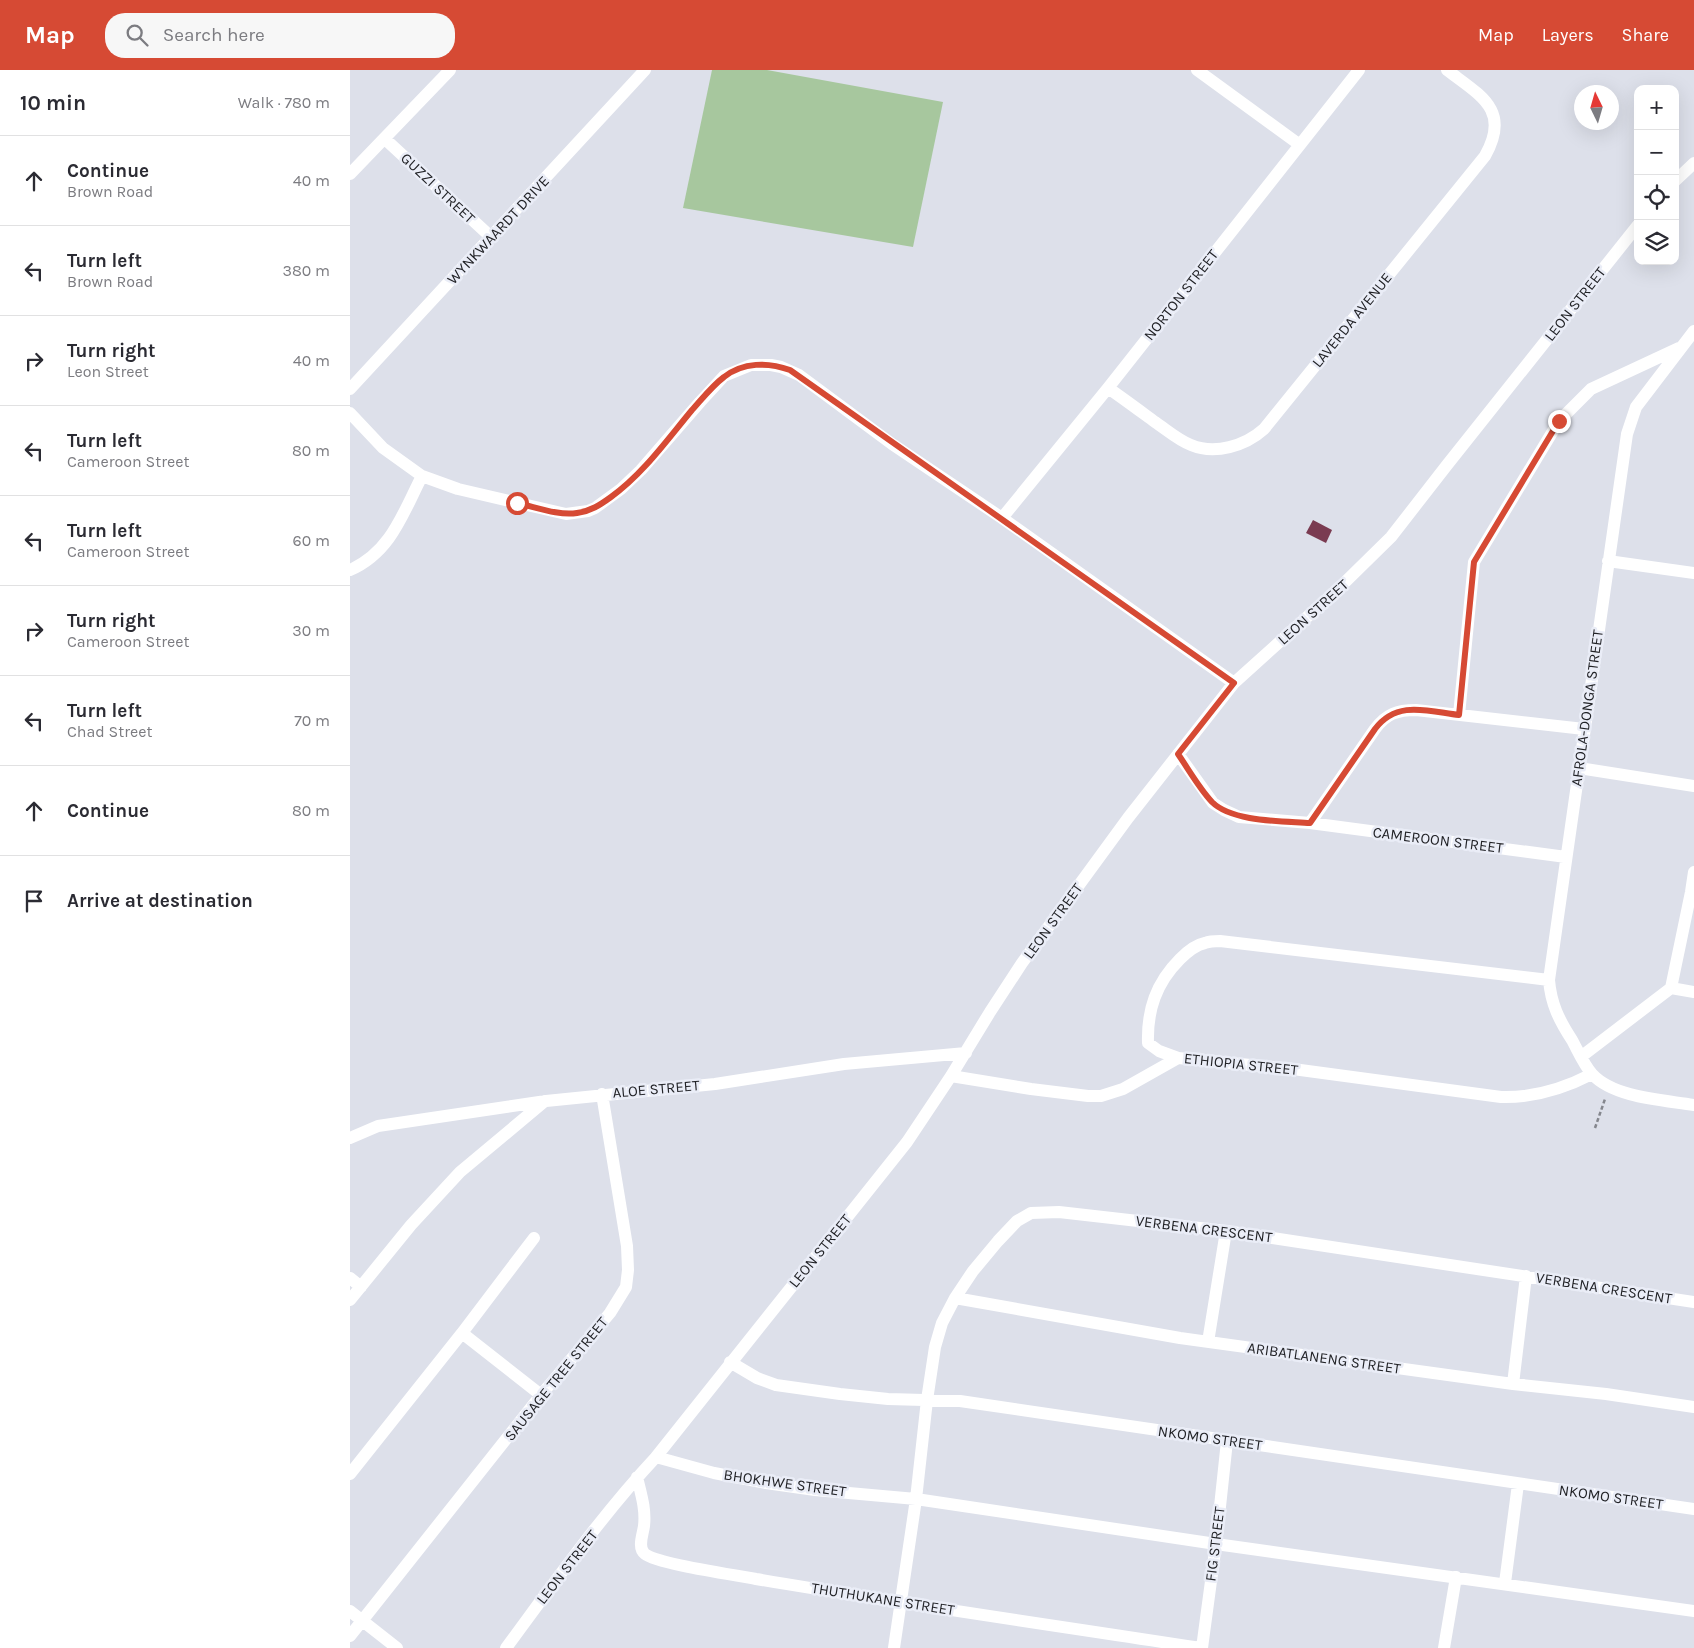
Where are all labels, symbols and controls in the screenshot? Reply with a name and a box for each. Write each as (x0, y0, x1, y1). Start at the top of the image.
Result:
search box (105, 13, 455, 58)
text: Map (25, 21, 75, 49)
icon: search (123, 21, 151, 49)
text: Search here (163, 24, 265, 46)
text: Map (1478, 24, 1514, 46)
text: Layers (1542, 24, 1594, 46)
text: Share (1622, 24, 1669, 46)
north arrow (1574, 85, 1619, 130)
map controls (1634, 85, 1679, 265)
button: + (1634, 85, 1679, 130)
text: 10 min (20, 91, 86, 115)
text: Walk · 780 m (238, 93, 330, 112)
button: − (1634, 130, 1679, 175)
street label: GUZZI STREET (397, 149, 479, 227)
text: Continue (67, 160, 149, 182)
icon: ahead (20, 167, 48, 195)
text: 40 m (293, 171, 330, 190)
street label: WYNKWAARDT DRIVE (443, 172, 553, 288)
button: locate (1634, 175, 1679, 220)
text: Brown Road (67, 182, 153, 201)
button: layers (1634, 220, 1679, 265)
street label: NORTON STREET (1140, 246, 1222, 344)
text: Turn left (67, 250, 142, 272)
icon: left (20, 257, 48, 285)
text: 380 m (282, 261, 330, 280)
street label: LEON STREET (1540, 263, 1610, 345)
street label: LAVERDA AVENUE (1308, 269, 1396, 371)
text: Brown Road (67, 272, 153, 291)
text: Turn right (67, 340, 156, 362)
icon: right (20, 347, 48, 375)
text: 40 m (293, 351, 330, 370)
text: Leon Street (67, 362, 149, 381)
route end (1548, 410, 1571, 433)
text: Turn left (67, 430, 142, 452)
icon: left (20, 437, 48, 465)
text: 80 m (292, 441, 330, 460)
text: Cameroon Street (67, 452, 189, 471)
route start (506, 492, 529, 515)
text: Turn left (67, 520, 142, 542)
icon: left (20, 527, 48, 555)
text: 60 m (293, 531, 330, 550)
text: Cameroon Street (67, 542, 189, 561)
street label: LEON STREET (1274, 575, 1352, 648)
text: Turn right (67, 610, 156, 632)
icon: right (20, 617, 48, 645)
text: 30 m (292, 621, 330, 640)
street label: AFROLA-DONGA STREET (1567, 628, 1607, 787)
text: Cameroon Street (67, 632, 189, 651)
text: Turn left (67, 700, 142, 722)
icon: left (20, 707, 48, 735)
text: 70 m (294, 711, 330, 730)
text: Chad Street (67, 722, 152, 741)
icon: ahead (20, 797, 48, 825)
text: Continue (67, 800, 149, 822)
text: 80 m (292, 801, 330, 820)
street label: CAMEROON STREET (1372, 823, 1505, 857)
street label: LEON STREET (1020, 879, 1087, 962)
icon: arrive (20, 887, 48, 915)
text: Arrive at destination (67, 890, 253, 912)
street label: ETHIOPIA STREET (1183, 1049, 1299, 1079)
street label: ALOE STREET (612, 1076, 701, 1102)
street label: LEON STREET (785, 1210, 855, 1291)
street label: VERBENA CRESCENT (1135, 1212, 1274, 1246)
street label: VERBENA CRESCENT (1535, 1268, 1674, 1308)
street label: SAUSAGE TREE STREET (501, 1313, 612, 1445)
street label: ARIBATLANENG STREET (1246, 1338, 1402, 1378)
street label: NKOMO STREET (1157, 1422, 1264, 1454)
street label: BHOKHWE STREET (722, 1465, 848, 1501)
street label: NKOMO STREET (1558, 1481, 1665, 1513)
street label: FIG STREET (1201, 1505, 1229, 1583)
street label: LEON STREET (532, 1526, 602, 1608)
street label: THUTHUKANE STREET (810, 1579, 956, 1619)

